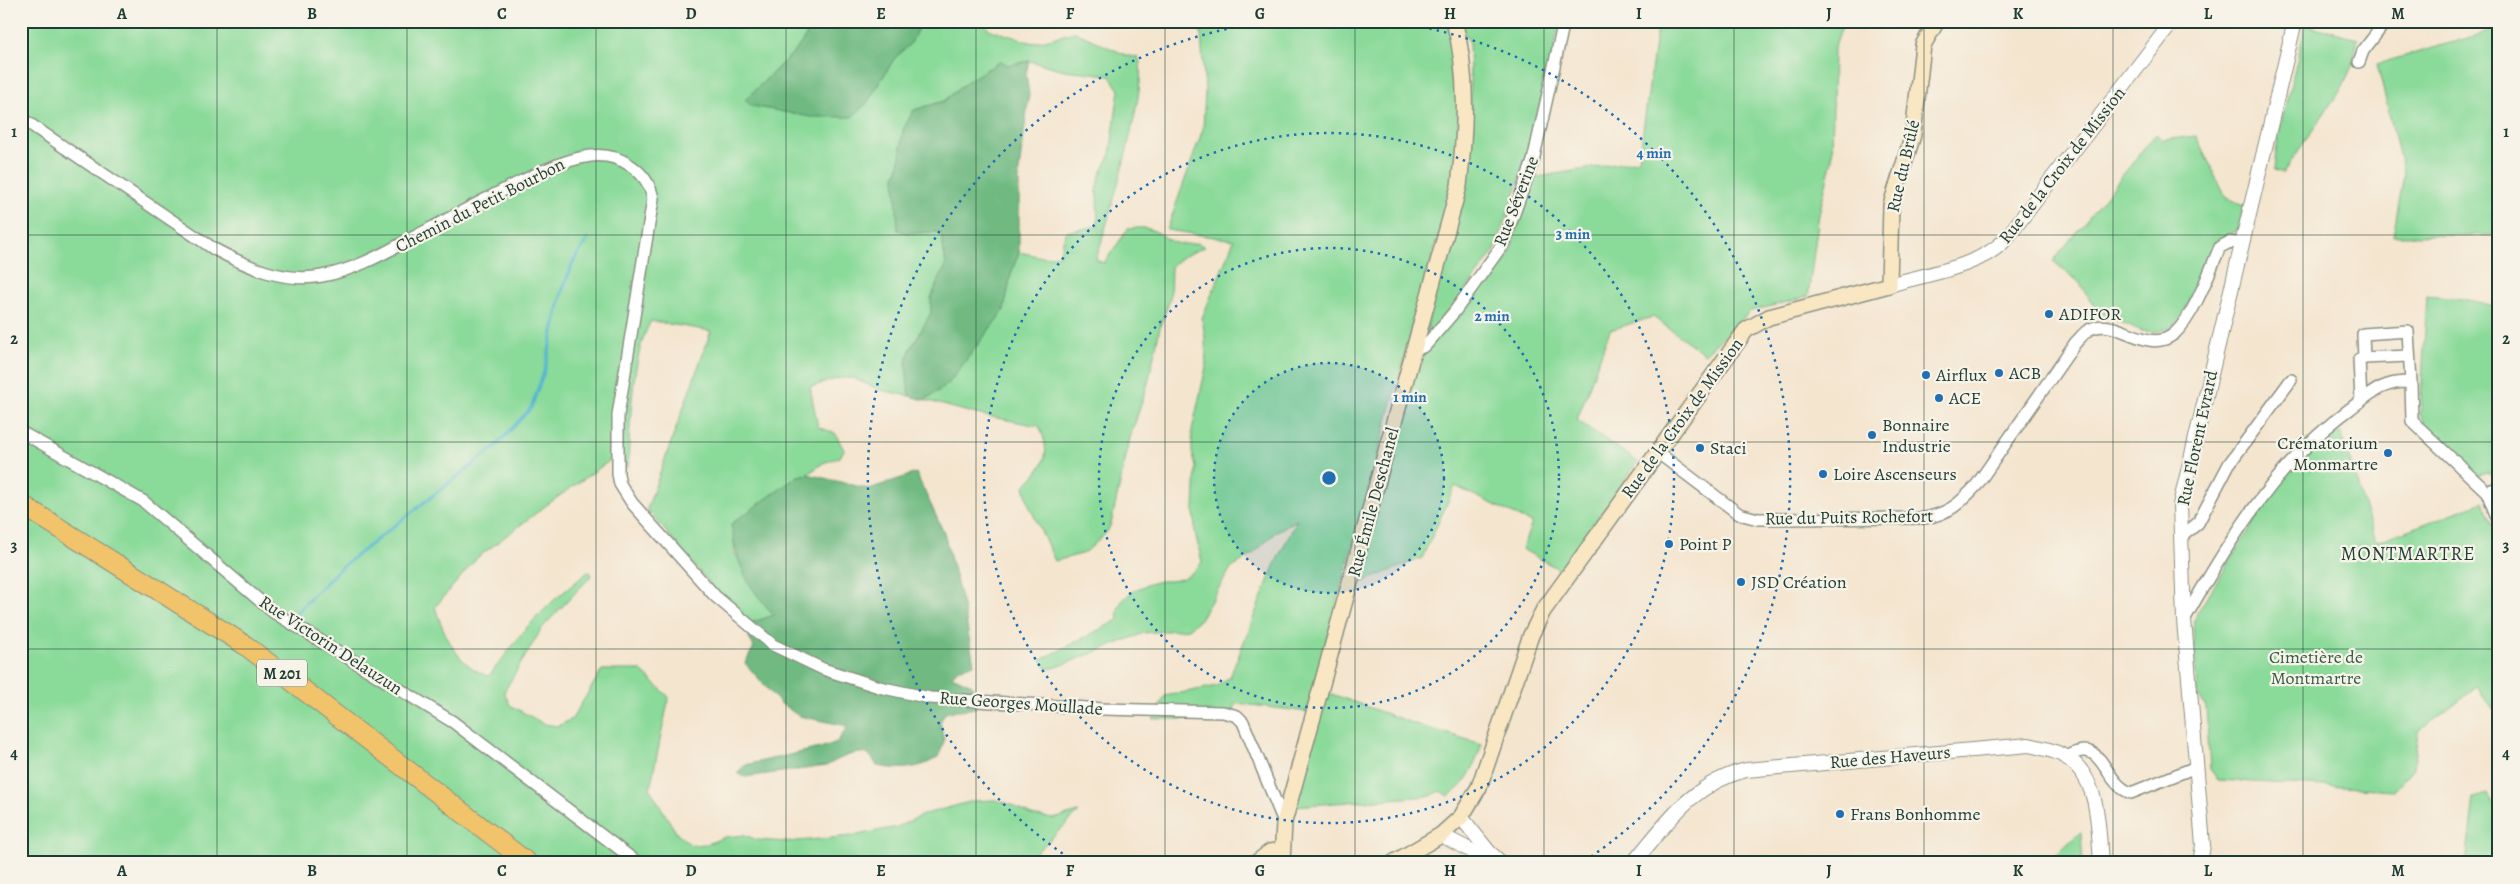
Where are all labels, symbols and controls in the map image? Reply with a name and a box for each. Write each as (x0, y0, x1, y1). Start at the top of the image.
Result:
text: A (116, 3, 128, 25)
text: B (307, 3, 317, 25)
text: C (497, 3, 507, 25)
text: D (685, 3, 697, 25)
text: E (876, 3, 886, 25)
text: F (1066, 3, 1075, 25)
text: G (1255, 3, 1265, 25)
text: H (1444, 3, 1456, 25)
text: I (1636, 3, 1642, 25)
text: J (1826, 3, 1832, 25)
text: K (2013, 3, 2024, 25)
text: L (2204, 3, 2213, 25)
text: M (2391, 3, 2405, 25)
street label: Rue de la Croix de Mission (1993, 81, 2131, 248)
street label: Rue du Brûlé (1881, 117, 1925, 215)
text: 1 (11, 121, 17, 143)
text: 1 (2503, 121, 2509, 143)
text: 4 min (1636, 143, 1672, 163)
street label: Chemin du Petit Bourbon (391, 152, 569, 258)
street label: Rue Séverine (1488, 152, 1544, 250)
text: 3 min (1556, 224, 1591, 244)
place label: ADIFOR (2058, 302, 2121, 326)
text: 2 min (1474, 306, 1510, 326)
marker: ADIFOR (2043, 308, 2055, 320)
text: 2 (10, 328, 18, 350)
text: 2 (2502, 328, 2510, 350)
street label: Rue de la Croix de Mission (1616, 333, 1749, 503)
place label: ACB (2008, 361, 2041, 385)
place label: Airflux (1935, 363, 1987, 387)
marker: ACB (1993, 367, 2005, 379)
street label: Rue Florent Evrard (2171, 368, 2223, 508)
marker: Airflux (1920, 369, 1932, 381)
place label: ACE (1948, 386, 1981, 410)
text: 1 min (1393, 387, 1427, 407)
marker: ACE (1933, 392, 1945, 404)
place label: Bonnaire Industrie (1882, 413, 1951, 458)
street label: Rue Émile Deschanel (1341, 424, 1405, 579)
marker: Bonnaire Industrie (1866, 429, 1878, 441)
place label: Crématorium Monmartre (2277, 431, 2378, 476)
place label: Staci (1710, 436, 1747, 460)
marker: Staci (1694, 442, 1706, 454)
marker: Crématorium Monmartre (2382, 447, 2394, 459)
place label: Loire Ascenseurs (1833, 462, 1957, 486)
marker: Loire Ascenseurs (1817, 468, 1829, 480)
centre of rings (1320, 469, 1338, 487)
street label: Rue du Puits Rochefort (1765, 504, 1933, 530)
place label: Point P (1679, 532, 1732, 556)
text: 3 (11, 535, 18, 557)
text: 3 (2503, 535, 2510, 557)
marker: Point P (1663, 538, 1675, 550)
district label: MONTMARTRE (2341, 541, 2475, 567)
place label: JSD Création (1751, 570, 1847, 594)
marker: JSD Création (1735, 576, 1747, 588)
street label: Rue Victorin Delauzun (255, 590, 407, 700)
park label: Cimetière de Montmartre (2269, 645, 2363, 690)
road number: M 201 (257, 660, 307, 686)
street label: Rue Georges Moullade (938, 685, 1104, 721)
street label: Rue des Haveurs (1829, 740, 1951, 774)
text: 4 (10, 743, 18, 765)
text: 4 (2502, 743, 2510, 765)
place label: Frans Bonhomme (1850, 802, 1981, 826)
marker: Frans Bonhomme (1834, 808, 1846, 820)
text: A (116, 860, 128, 882)
text: B (307, 860, 317, 882)
text: C (497, 860, 507, 882)
text: D (685, 860, 697, 882)
text: E (876, 860, 886, 882)
text: F (1066, 860, 1075, 882)
text: G (1255, 860, 1265, 882)
text: H (1444, 860, 1456, 882)
text: I (1636, 860, 1642, 882)
text: J (1826, 860, 1832, 882)
text: K (2013, 860, 2024, 882)
text: L (2204, 860, 2213, 882)
text: M (2391, 860, 2405, 882)

